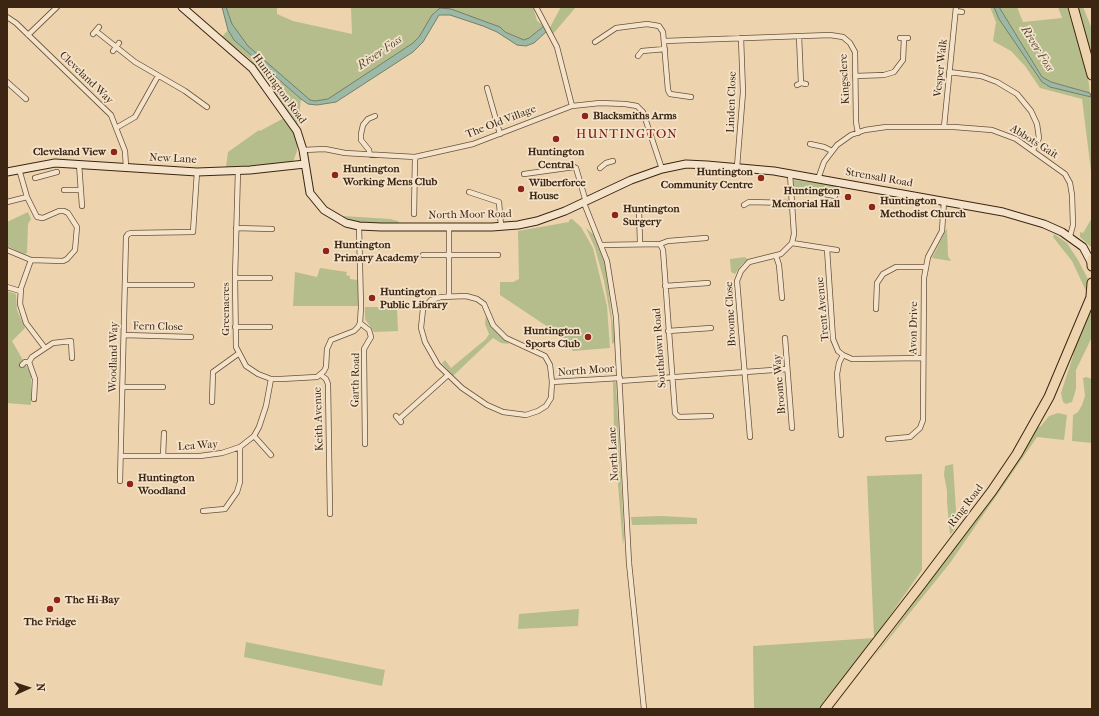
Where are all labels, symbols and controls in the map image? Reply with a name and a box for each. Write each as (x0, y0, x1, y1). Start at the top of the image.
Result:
water label: River Foss (1017, 24, 1057, 74)
water label: River Foss (355, 33, 405, 73)
street label: Vesper Walk (931, 38, 951, 98)
street label: Cleveland Way (56, 49, 116, 107)
street label: Huntington Road (249, 51, 309, 127)
street label: Kingsclere (837, 53, 853, 105)
street label: Linden Close (724, 71, 740, 133)
street label: The Old Village (464, 102, 538, 142)
place label: Blacksmiths Arms (593, 109, 677, 123)
marker: Blacksmiths Arms (580, 111, 590, 121)
street label: Abbots Gait (1007, 122, 1061, 162)
district label: HUNTINGTON (576, 127, 678, 143)
marker: Huntington Central (551, 134, 561, 144)
place label: Cleveland View (33, 145, 106, 159)
place label: Huntington Central (528, 145, 584, 171)
marker: Cleveland View (109, 147, 119, 157)
street label: New Lane (149, 151, 197, 167)
place label: Huntington Working Mens Club (343, 162, 437, 188)
place label: Huntington Community Centre (661, 165, 753, 191)
street label: Strensall Road (844, 166, 914, 190)
marker: Huntington Working Mens Club (330, 170, 340, 180)
marker: Huntington Community Centre (756, 173, 766, 183)
place label: Wilberforce House (529, 176, 586, 202)
marker: Wilberforce House (516, 184, 526, 194)
place label: Huntington Memorial Hall (772, 184, 840, 210)
marker: Huntington Memorial Hall (843, 192, 853, 202)
place label: Huntington Methodist Church (880, 194, 966, 220)
place label: Huntington Surgery (623, 202, 680, 228)
marker: Huntington Methodist Church (867, 202, 877, 212)
street label: North Moor Road (428, 208, 512, 222)
marker: Huntington Surgery (610, 210, 620, 220)
place label: Huntington Primary Academy (334, 238, 419, 264)
marker: Huntington Primary Academy (321, 246, 331, 256)
street label: Trent Avenue (814, 276, 832, 342)
street label: Broome Close (723, 281, 739, 347)
street label: Greenacres (219, 282, 233, 336)
place label: Huntington Public Library (380, 285, 448, 311)
marker: Huntington Public Library (367, 293, 377, 303)
street label: Avon Drive (907, 301, 921, 355)
street label: Southdown Road (651, 308, 669, 388)
street label: Fern Close (133, 320, 183, 334)
street label: Woodland Way (107, 321, 121, 393)
place label: Huntington Sports Club (523, 324, 580, 350)
marker: Huntington Sports Club (583, 332, 593, 342)
street label: Garth Road (349, 353, 363, 407)
street label: Broome Way (771, 353, 789, 415)
street label: North Moor (557, 362, 615, 380)
street label: Keith Avenue (311, 387, 327, 451)
street label: North Lane (606, 427, 622, 481)
street label: Lea Way (177, 438, 219, 454)
place label: Huntington Woodland (138, 471, 195, 497)
marker: Huntington Woodland (125, 479, 135, 489)
street label: Ring Road (946, 482, 986, 530)
place label: The Hi-Bay (65, 593, 119, 607)
marker: The Hi-Bay (52, 595, 62, 605)
marker: The Fridge (45, 604, 55, 614)
place label: The Fridge (24, 615, 76, 629)
north arrow (8, 668, 48, 708)
text: N (34, 683, 47, 692)

